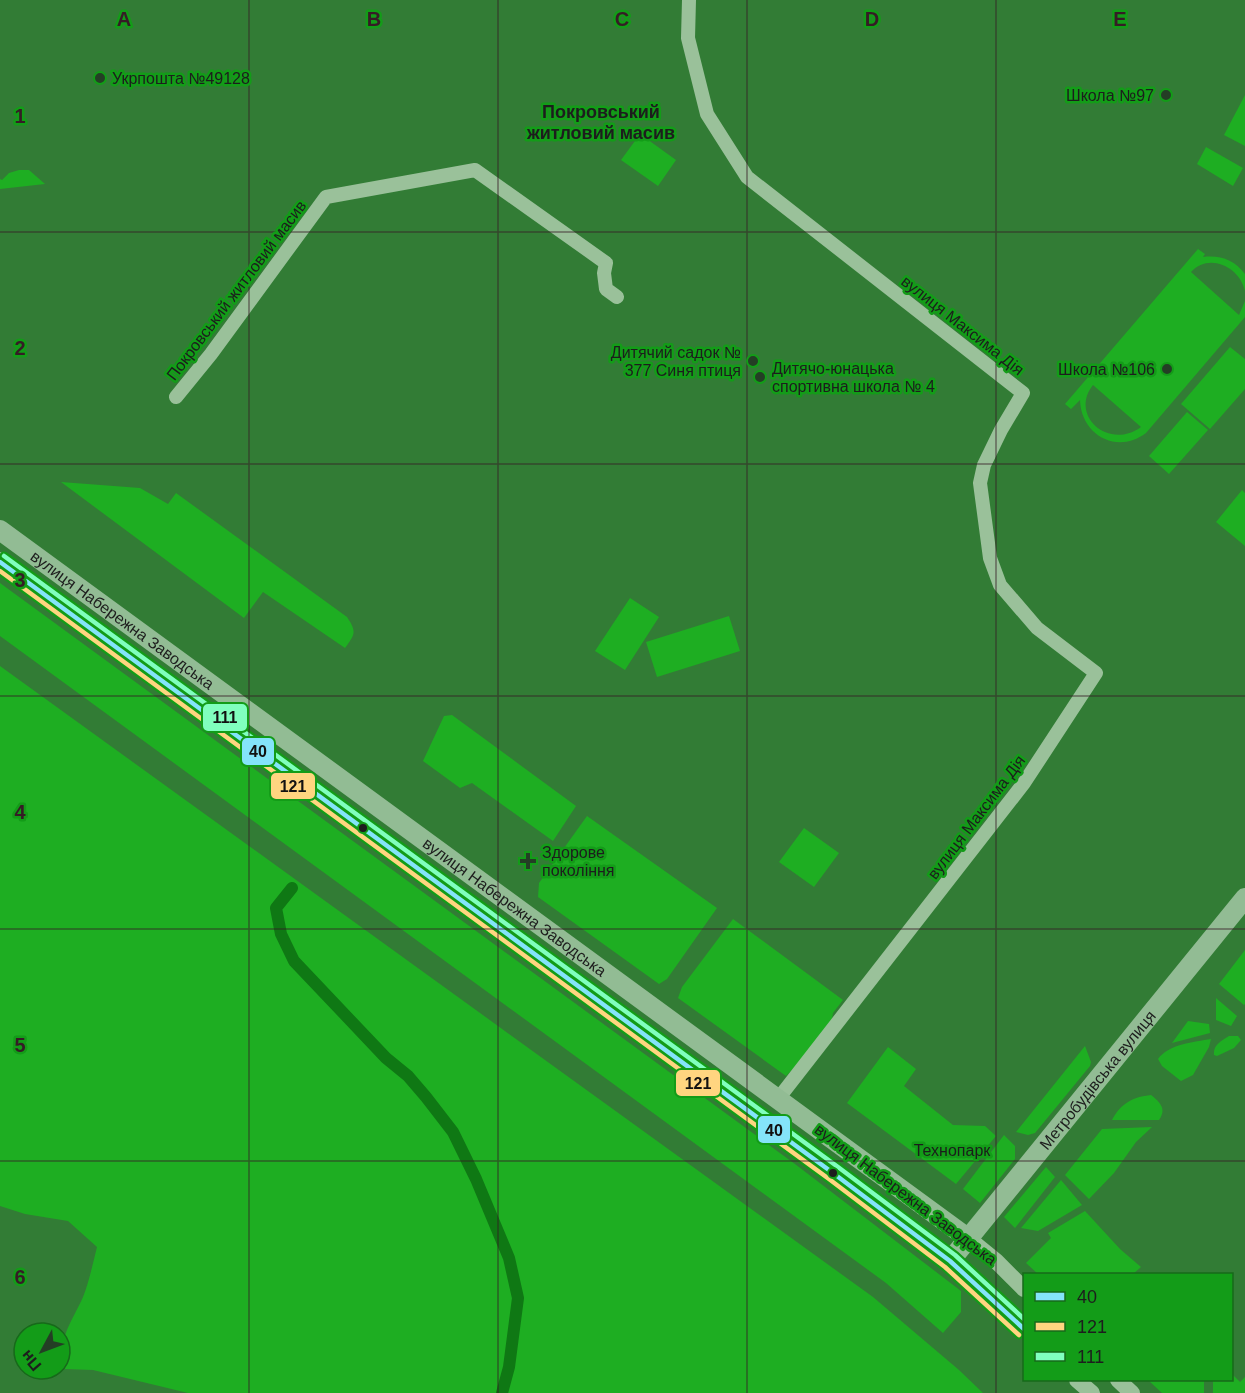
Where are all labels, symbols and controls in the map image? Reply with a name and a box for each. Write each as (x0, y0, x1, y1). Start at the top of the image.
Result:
text: A (117, 8, 131, 30)
text: B (367, 8, 381, 30)
text: C (615, 8, 629, 30)
text: D (865, 8, 879, 30)
text: E (1113, 8, 1127, 30)
place label: Укрпошта №49128 (112, 70, 250, 87)
marker: Укрпошта №49128 (93, 71, 107, 85)
place label: Школа №97 (1066, 87, 1154, 104)
marker: Школа №97 (1159, 88, 1173, 102)
district label: Покровський житловий масив (526, 102, 675, 143)
text: 1 (14, 105, 26, 127)
street label: Покровський житловий масив (163, 197, 309, 383)
street label: вулиця Максима Дія (898, 272, 1027, 378)
text: 2 (14, 337, 26, 359)
place label: Дитячий садок № 377 Синя птиця (611, 344, 741, 379)
marker: Дитячий садок № 377 Синя птиця (746, 354, 760, 368)
place label: Дитячо-юнацька спортивна школа № 4 (772, 360, 935, 395)
place label: Школа №106 (1058, 361, 1155, 378)
marker: Школа №106 (1160, 362, 1174, 376)
marker: Дитячо-юнацька спортивна школа № 4 (753, 370, 767, 384)
street label: вулиця Набережна Заводська (27, 548, 217, 693)
text: 3 (14, 569, 26, 591)
line badge: 111 (202, 703, 248, 732)
text: 111 (213, 709, 238, 726)
line badge: 40 (241, 737, 275, 766)
text: 40 (249, 743, 267, 760)
street label: вулиця Максима Дія (924, 752, 1028, 882)
line badge: 121 (270, 772, 316, 800)
text: 121 (280, 778, 306, 795)
text: 4 (14, 801, 26, 823)
unlabelled marker (357, 822, 369, 834)
street label: вулиця Набережна Заводська (420, 835, 610, 980)
place label: Здорове покоління (542, 844, 615, 879)
marker: Здорове покоління (519, 852, 537, 870)
street label: Метробудівська вулиця (1036, 1007, 1159, 1153)
text: 5 (14, 1034, 26, 1056)
line badge: 121 (675, 1069, 721, 1097)
text: 121 (685, 1075, 711, 1092)
line badge: 40 (757, 1115, 791, 1144)
street label: вулиця Набережна Заводська (812, 1121, 1000, 1268)
text: 40 (765, 1122, 783, 1139)
park label: Технопарк (914, 1142, 991, 1159)
unlabelled marker (827, 1167, 839, 1179)
text: 6 (14, 1266, 26, 1288)
legend (1023, 1273, 1233, 1381)
text: 40 (1077, 1287, 1097, 1307)
text: 121 (1077, 1317, 1107, 1337)
north arrow (12, 1321, 72, 1381)
text: Пн (18, 1347, 44, 1374)
text: 111 (1077, 1347, 1104, 1367)

